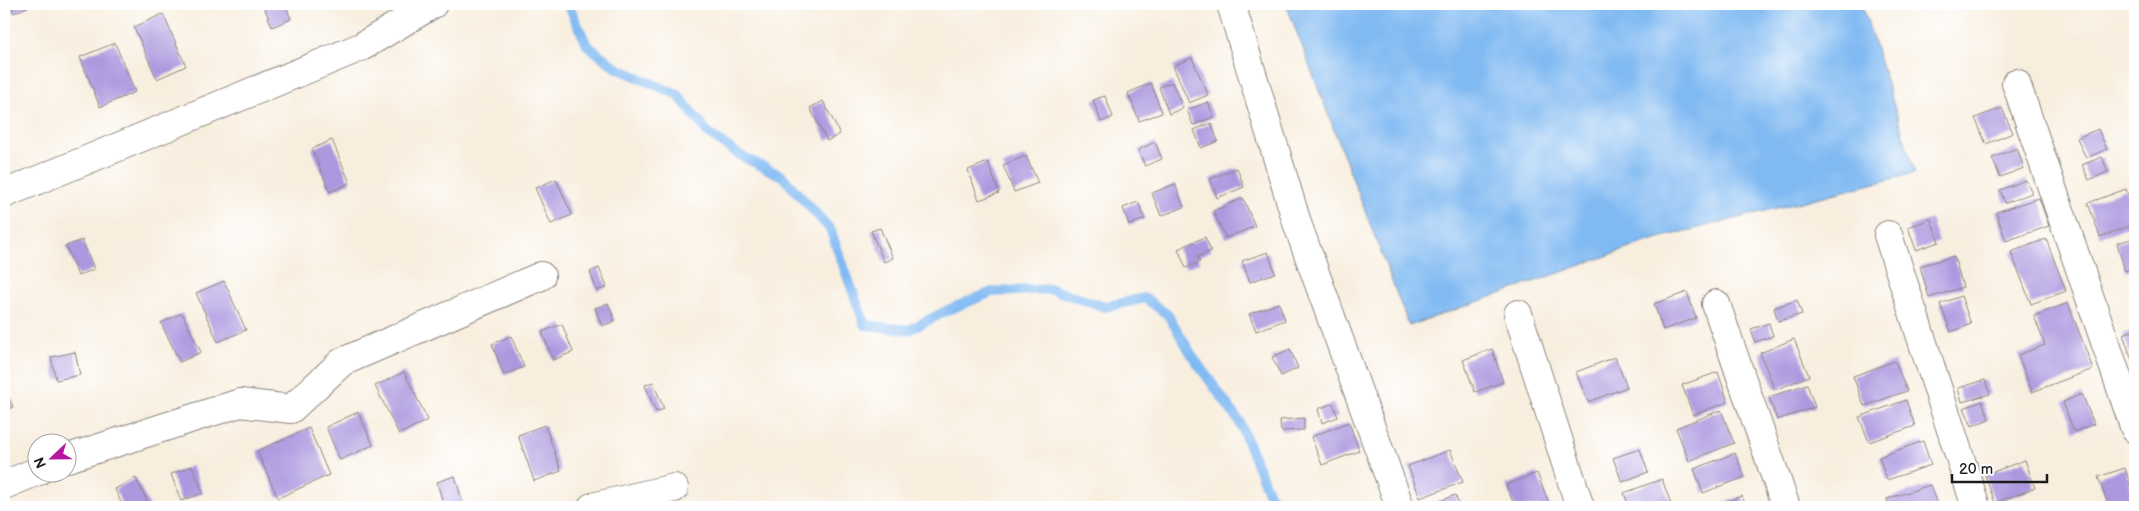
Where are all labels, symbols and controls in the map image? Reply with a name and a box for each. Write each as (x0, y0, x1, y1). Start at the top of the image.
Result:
north arrow (28, 434, 78, 484)
scale bar (1952, 451, 2046, 483)
text: N (31, 455, 50, 471)
text: 20 m (1959, 460, 1993, 479)

